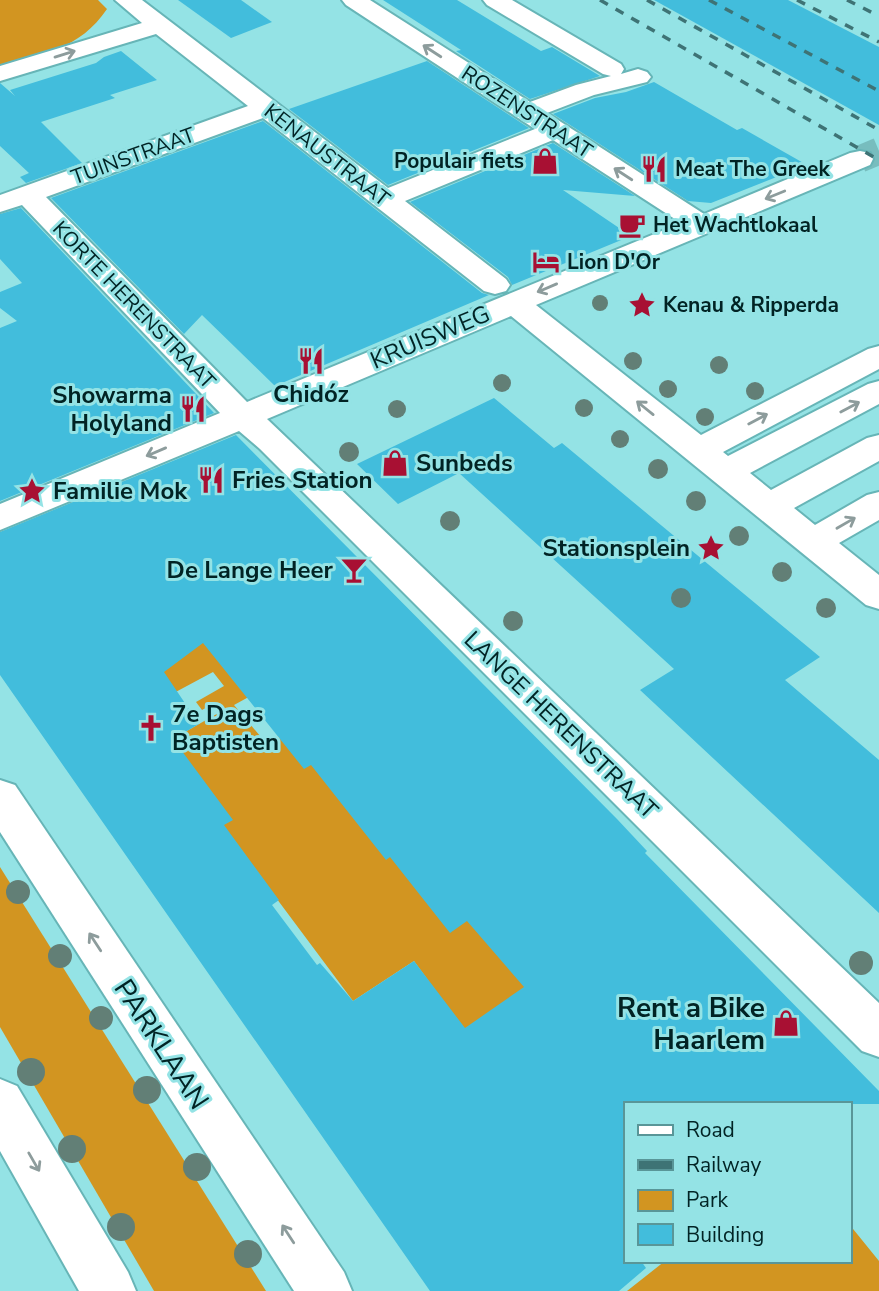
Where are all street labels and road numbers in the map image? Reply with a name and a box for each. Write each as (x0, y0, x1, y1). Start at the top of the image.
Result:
street label: ROZENSTRAAT (456, 59, 598, 165)
street label: KENAUSTRAAT (258, 97, 396, 213)
street label: TUINSTRAAT (67, 121, 199, 191)
street label: KORTE HERENSTRAAT (46, 215, 222, 395)
street label: KRUISWEG (365, 297, 495, 377)
street label: LANGE HERENSTRAAT (457, 624, 665, 826)
street label: PARKLAAN (105, 972, 218, 1117)

